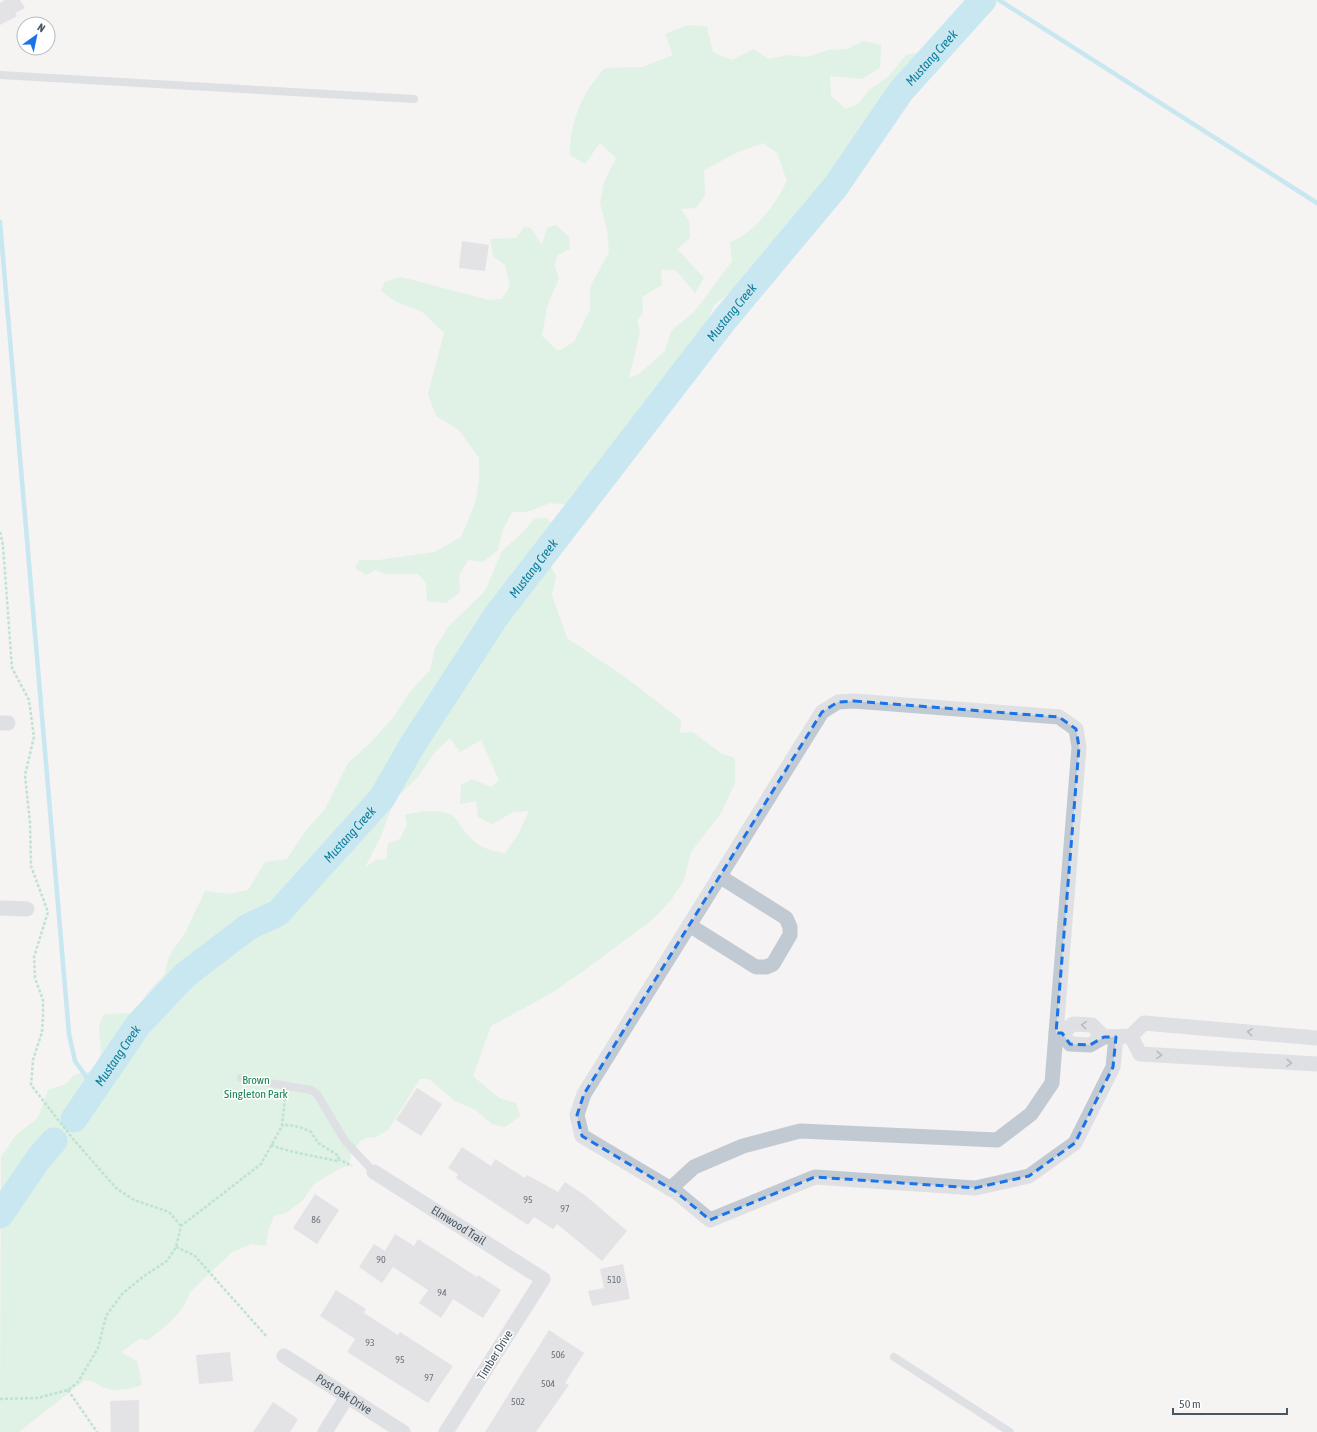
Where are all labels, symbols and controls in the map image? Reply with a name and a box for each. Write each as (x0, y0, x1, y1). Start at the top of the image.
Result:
north arrow (16, 16, 56, 56)
text: N (35, 21, 47, 34)
water label: Mustang Creek (902, 26, 960, 89)
water label: Mustang Creek (703, 280, 759, 344)
water label: Mustang Creek (506, 536, 561, 601)
water label: Mustang Creek (320, 803, 379, 865)
one-way arrow (1081, 1020, 1087, 1029)
water label: Mustang Creek (91, 1022, 143, 1089)
one-way arrow (1247, 1028, 1253, 1037)
one-way arrow (1156, 1051, 1162, 1059)
one-way arrow (1286, 1058, 1292, 1067)
park label: Brown Singleton Park (224, 1073, 289, 1101)
house number: 95 (523, 1194, 533, 1205)
street label: Elmwood Trail (429, 1203, 489, 1248)
house number: 97 (560, 1203, 570, 1214)
house number: 86 (311, 1214, 321, 1225)
house number: 90 (376, 1254, 386, 1265)
house number: 510 (607, 1274, 621, 1285)
house number: 94 (437, 1287, 447, 1298)
street label: Timber Drive (474, 1328, 516, 1382)
house number: 93 (365, 1337, 375, 1348)
house number: 506 (551, 1349, 565, 1360)
house number: 95 (395, 1354, 405, 1365)
street label: Post Oak Drive (313, 1371, 374, 1417)
house number: 97 (424, 1372, 434, 1383)
house number: 504 (541, 1378, 555, 1389)
scale bar (1173, 1390, 1287, 1416)
house number: 502 (511, 1396, 525, 1407)
text: 50 m (1179, 1397, 1201, 1411)

